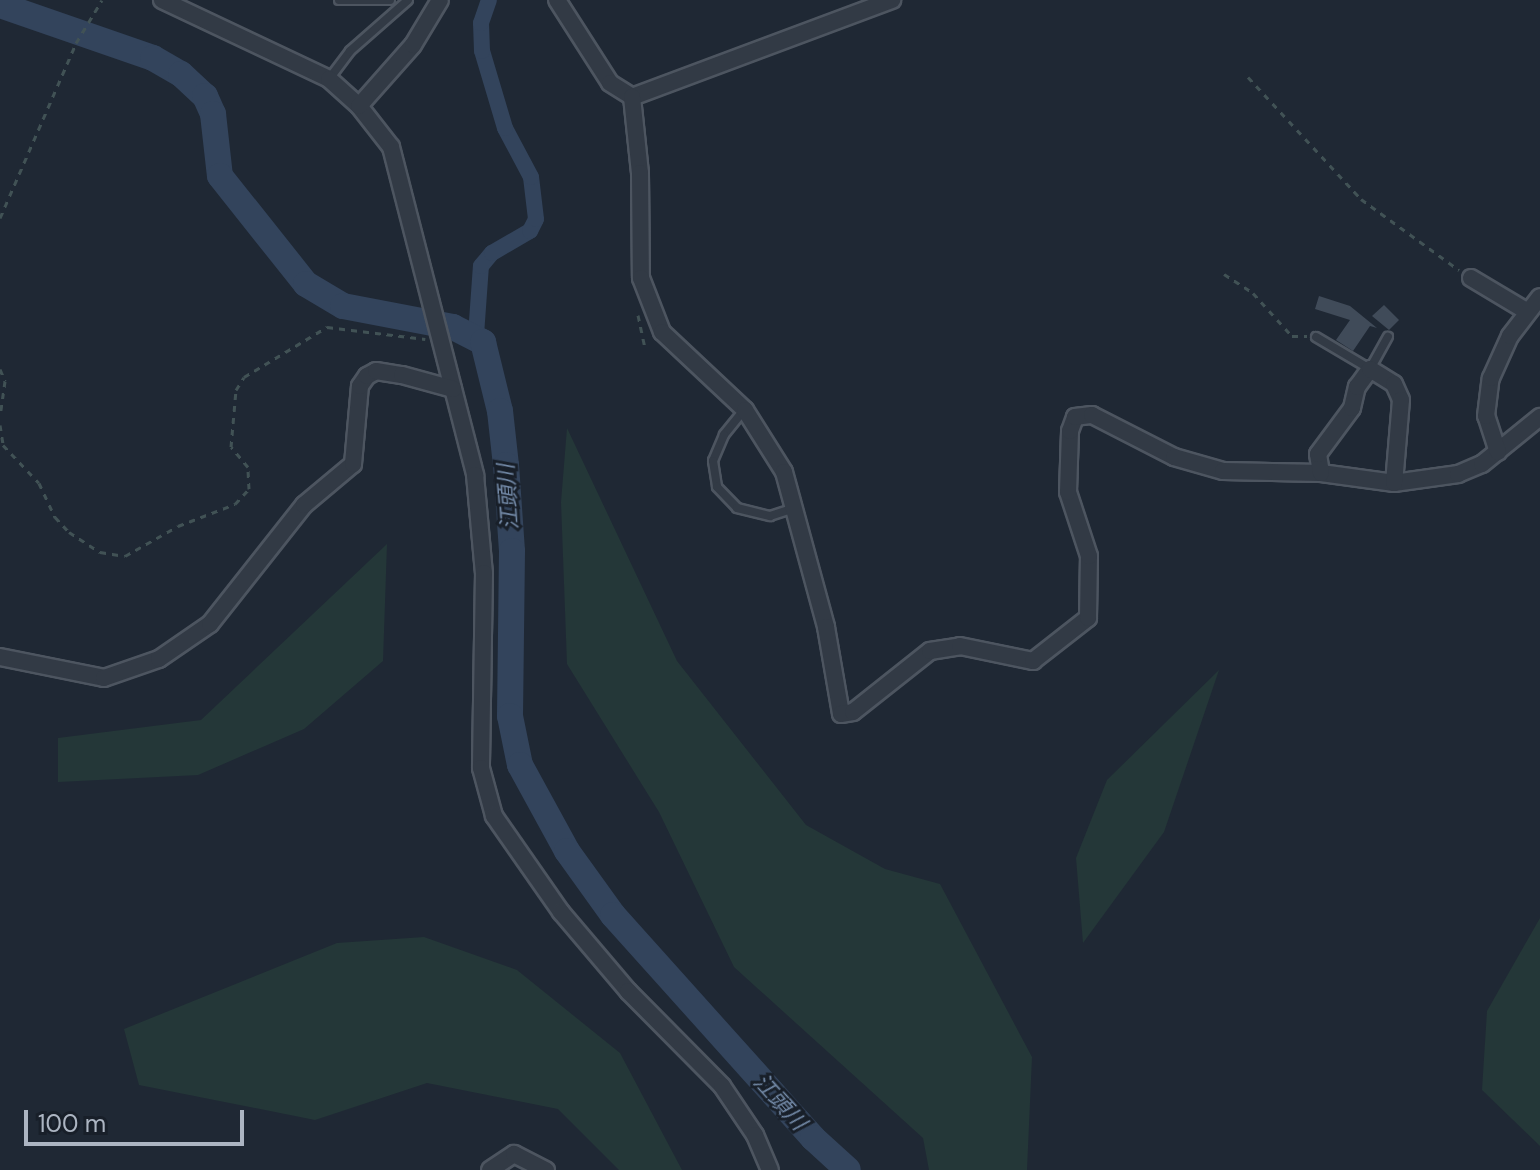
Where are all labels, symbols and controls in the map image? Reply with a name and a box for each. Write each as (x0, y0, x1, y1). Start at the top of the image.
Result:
water label: 江頭川 (493, 463, 523, 531)
water label: 江頭川 (748, 1069, 812, 1135)
scale bar (28, 1094, 248, 1144)
text: 100 m (38, 1108, 106, 1139)

